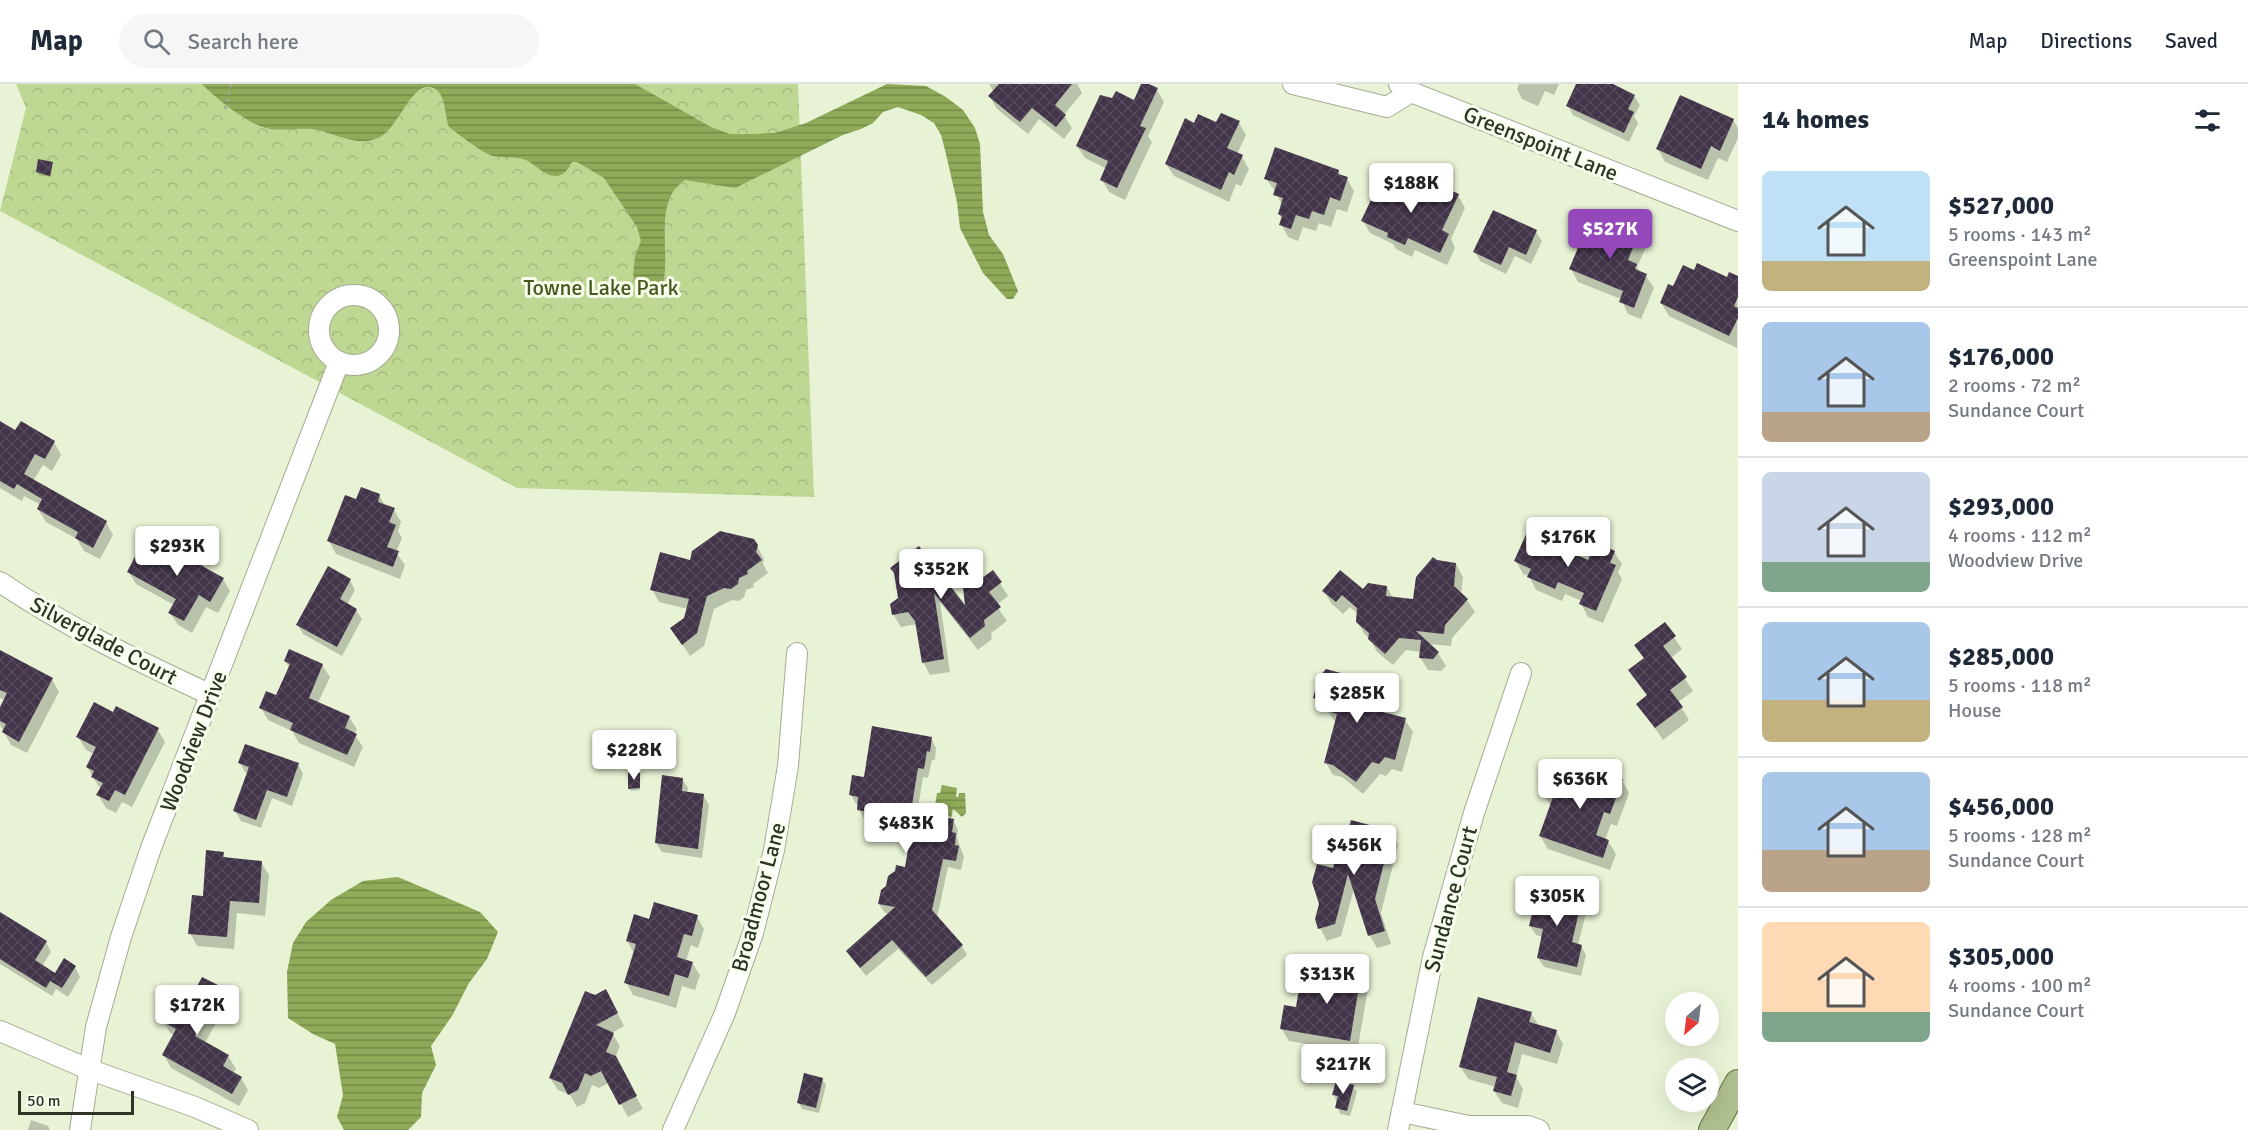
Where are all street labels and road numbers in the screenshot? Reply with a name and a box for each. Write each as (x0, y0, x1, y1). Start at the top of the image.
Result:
street label: Greenspoint Lane (1459, 100, 1622, 187)
street label: Silverglade Court (26, 590, 182, 691)
street label: Woodview Drive (154, 667, 233, 815)
street label: Broadmoor Lane (726, 819, 791, 975)
street label: Sundance Court (1418, 823, 1483, 975)

